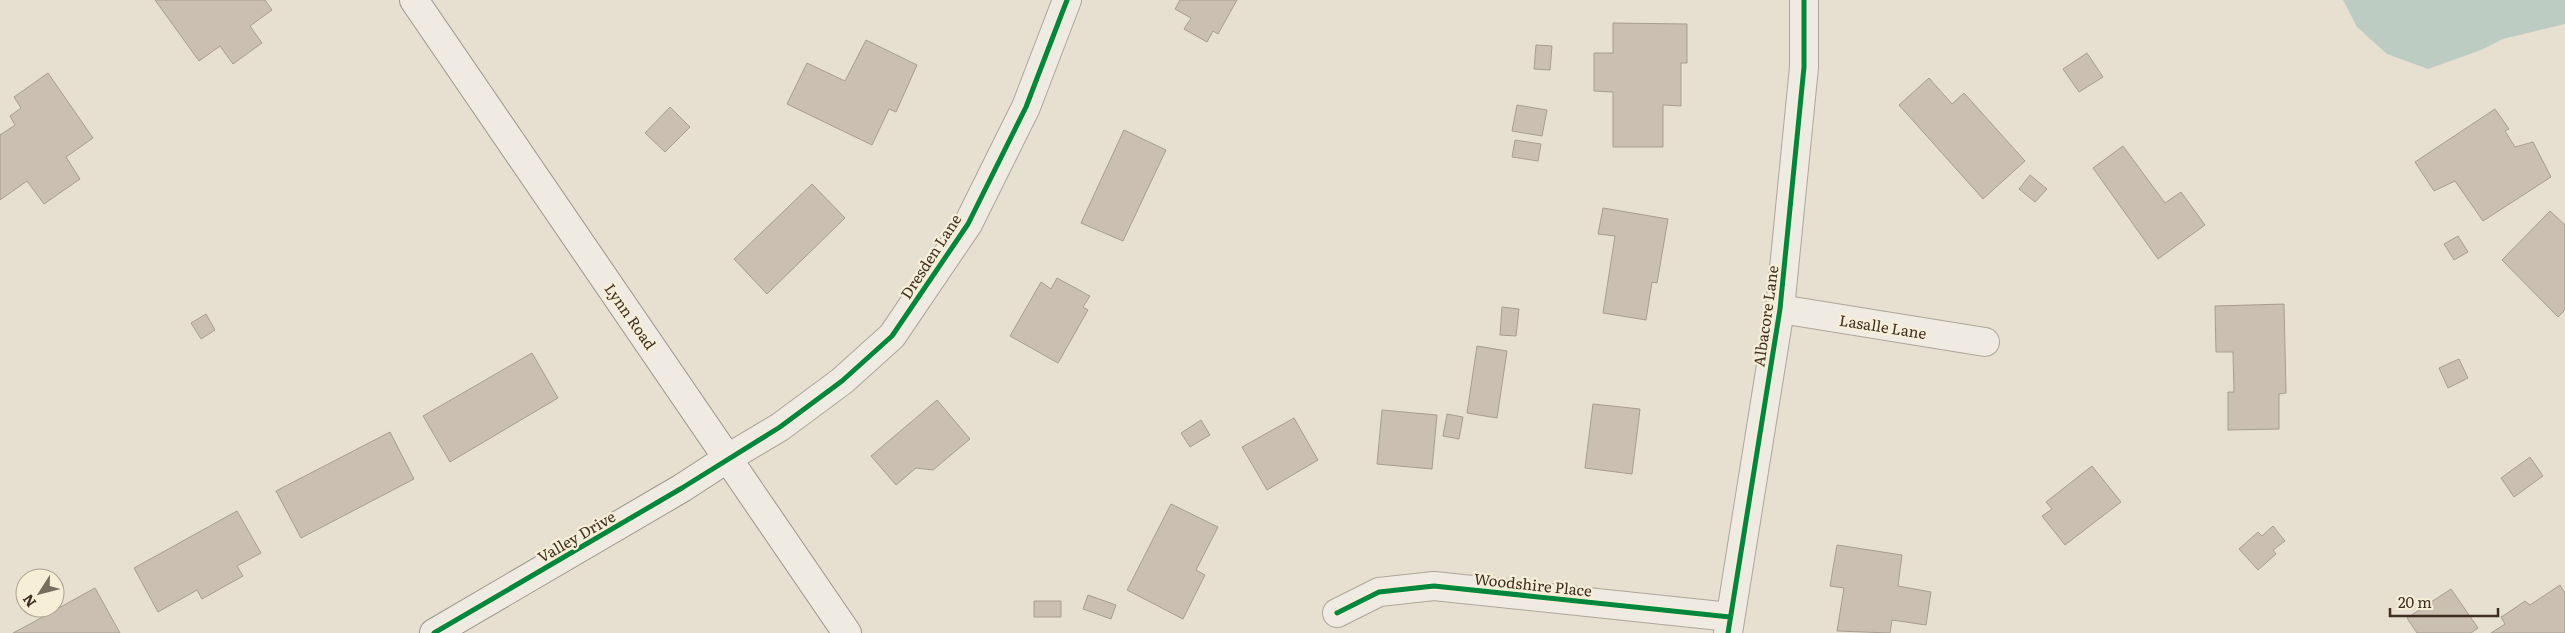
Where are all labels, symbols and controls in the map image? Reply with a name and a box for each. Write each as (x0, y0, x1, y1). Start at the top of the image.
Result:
street label: Dresden Lane (894, 209, 966, 303)
street label: Albacore Lane (1747, 264, 1784, 368)
street label: Lynn Road (600, 278, 662, 354)
street label: Lasalle Lane (1838, 308, 1929, 344)
street label: Valley Drive (533, 504, 619, 568)
street label: Woodshire Place (1473, 566, 1593, 602)
north arrow (15, 568, 65, 618)
scale bar (2390, 586, 2498, 618)
text: N (17, 590, 40, 612)
text: 20 m (2398, 590, 2432, 613)

